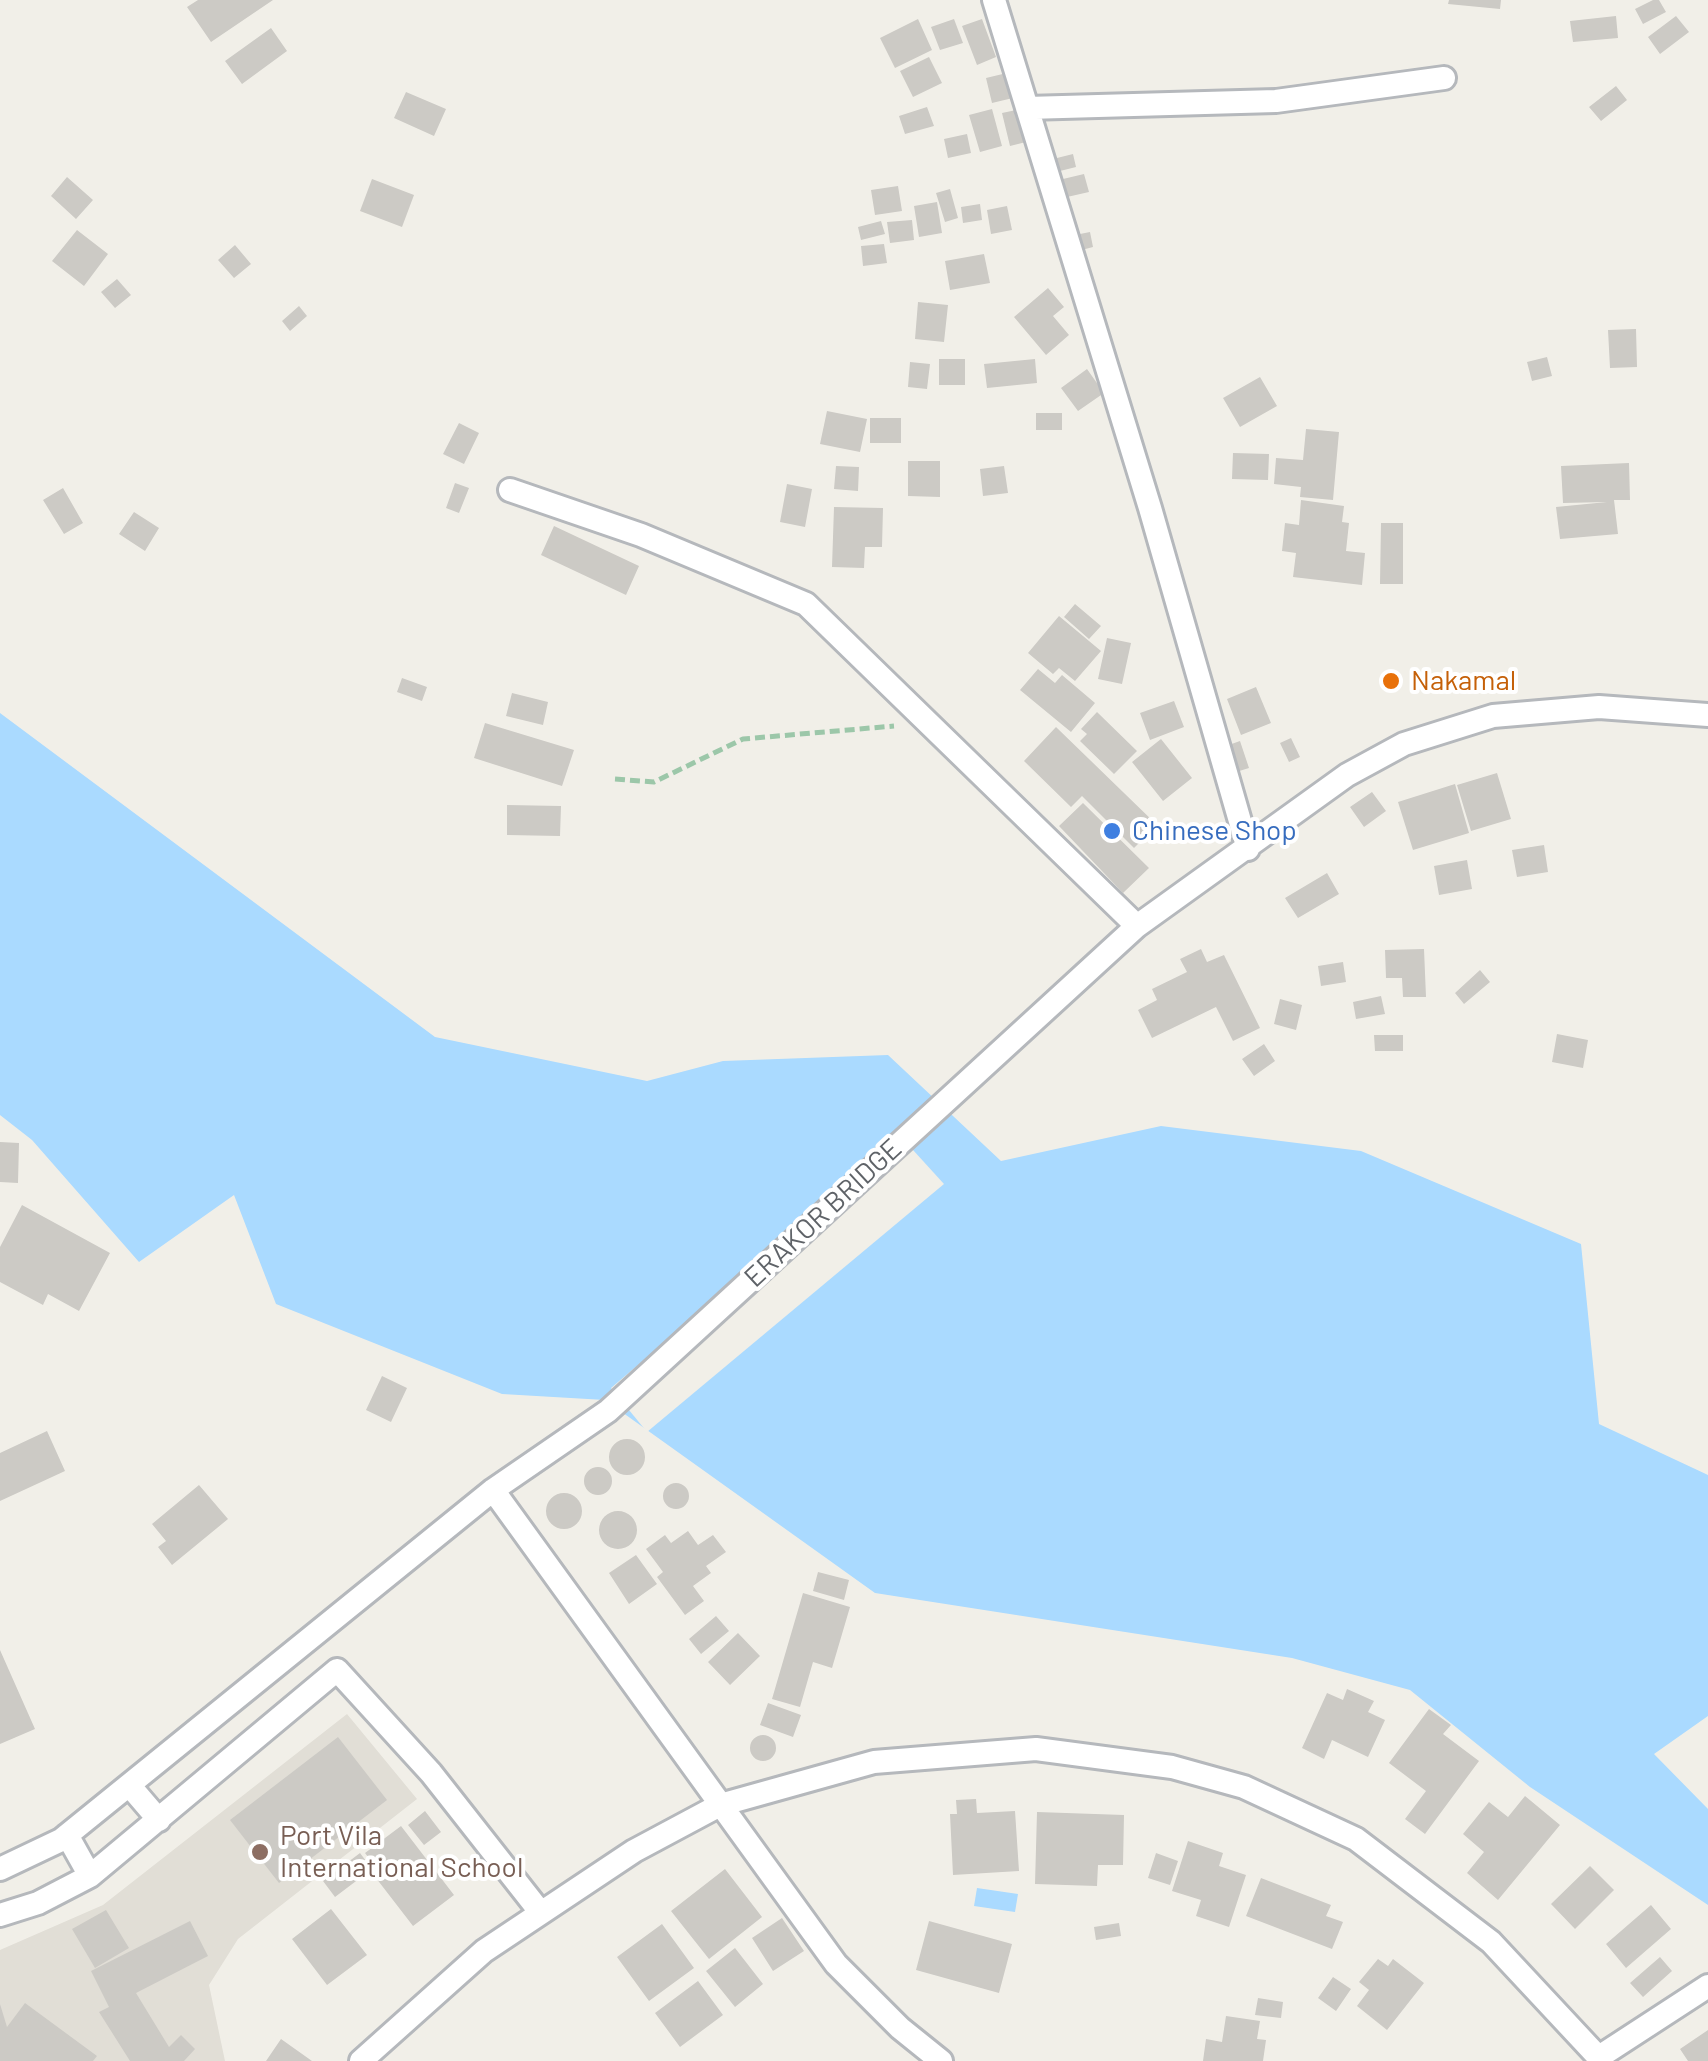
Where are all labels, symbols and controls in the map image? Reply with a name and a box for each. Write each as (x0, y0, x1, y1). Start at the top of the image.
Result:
place label: Nakamal (1411, 664, 1516, 698)
marker: Nakamal (1380, 670, 1402, 692)
place label: Chinese Shop (1132, 814, 1297, 848)
marker: Chinese Shop (1101, 820, 1123, 842)
street label: ERAKOR BRIDGE (738, 1132, 908, 1294)
place label: Port Vila International School (280, 1819, 523, 1885)
marker: Port Vila International School (249, 1841, 271, 1863)

